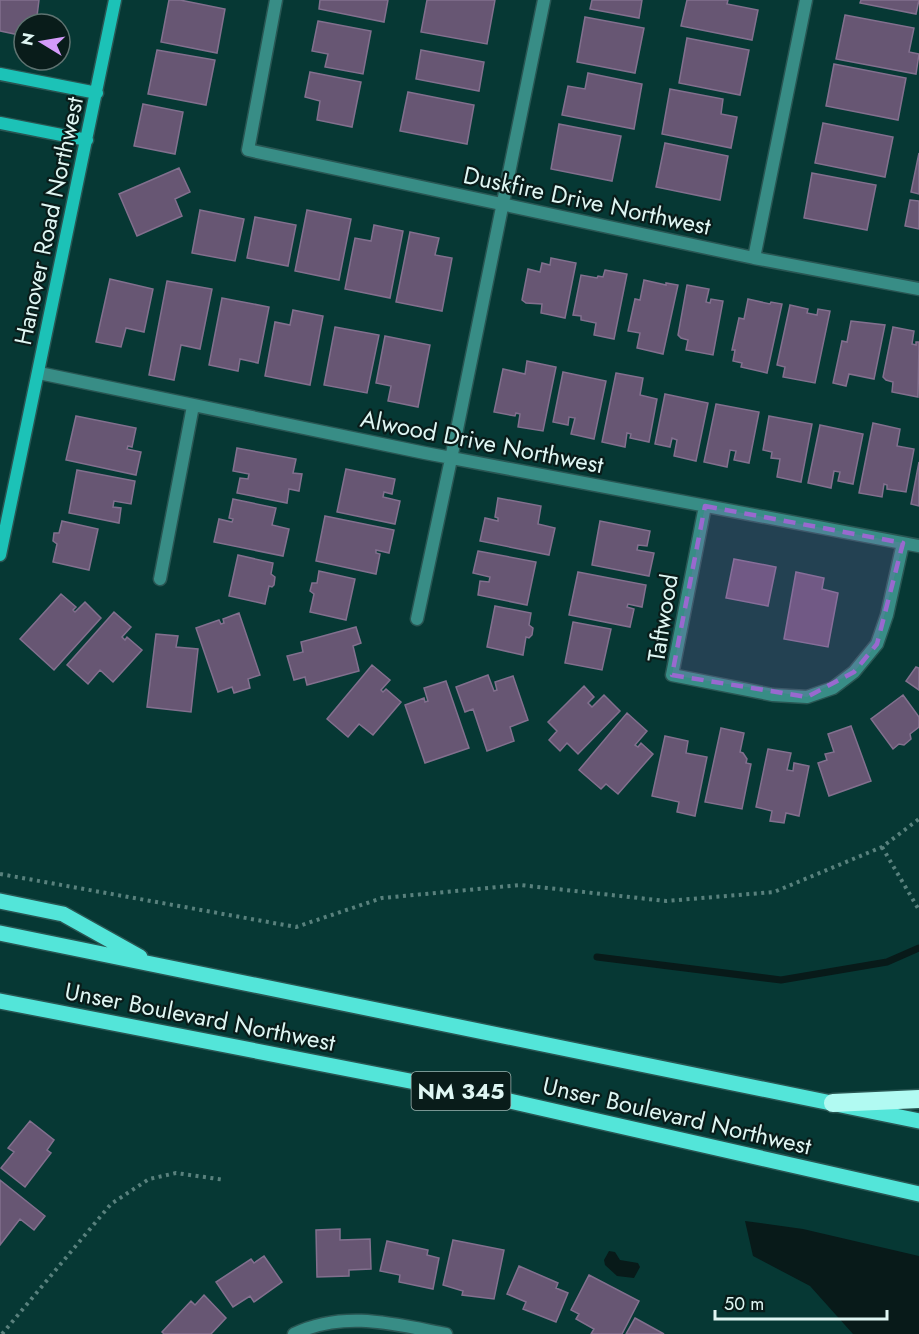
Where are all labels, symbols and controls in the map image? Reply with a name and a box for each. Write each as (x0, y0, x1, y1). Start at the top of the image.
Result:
north arrow (12, 12, 72, 72)
text: N (15, 31, 40, 48)
street label: Hanover Road Northwest (5, 93, 92, 348)
street label: Duskfire Drive Northwest (460, 157, 714, 244)
street label: Alwood Drive Northwest (358, 401, 607, 482)
street label: Taftwood (638, 571, 687, 665)
street label: Unser Boulevard Northwest (62, 973, 339, 1060)
street label: Unser Boulevard Northwest (539, 1068, 815, 1164)
road number: NM 345 (412, 1072, 510, 1110)
scale bar (715, 1283, 888, 1321)
text: 50 m (724, 1291, 764, 1317)

